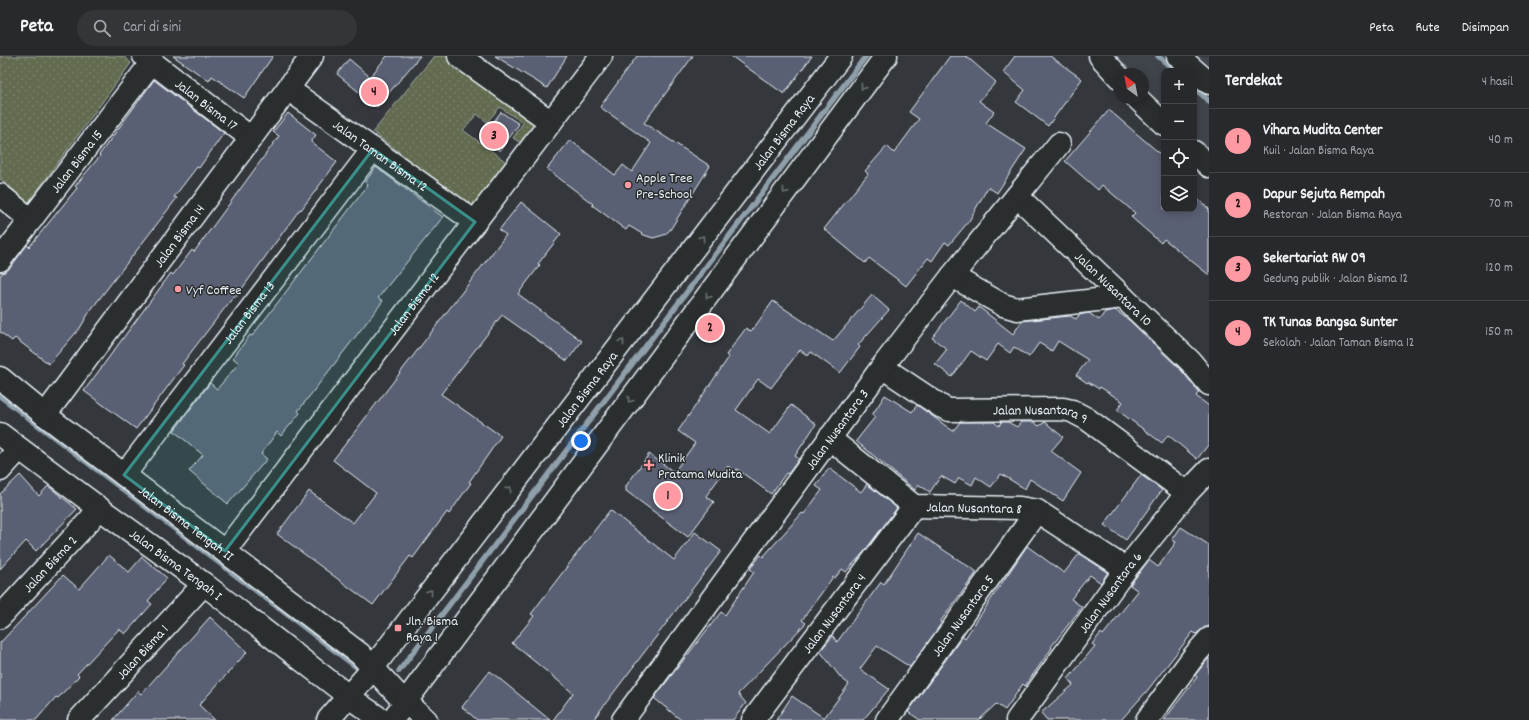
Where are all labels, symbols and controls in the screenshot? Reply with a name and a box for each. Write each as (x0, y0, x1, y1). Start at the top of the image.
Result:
search box (77, 10, 357, 46)
text: Peta (20, 14, 53, 41)
icon: search (91, 17, 113, 39)
text: Cari di sini (123, 17, 181, 39)
text: Peta (1369, 18, 1393, 38)
text: Rute (1415, 18, 1440, 38)
text: Disimpan (1462, 18, 1509, 38)
north arrow (1113, 68, 1149, 104)
map controls (1161, 68, 1197, 212)
button: + (1161, 68, 1197, 104)
text: Terdekat (1225, 70, 1282, 94)
text: 4 hasil (1482, 73, 1513, 92)
street label: Jalan Bisma 17 (170, 75, 241, 136)
pin: 4 (361, 77, 387, 107)
one-way arrow (861, 83, 868, 90)
street label: Jalan Bisma Raya (749, 90, 821, 175)
button: − (1161, 104, 1197, 140)
street label: Jalan Taman Bisma 12 (328, 116, 432, 198)
text: Vihara Mudita Center (1263, 120, 1383, 142)
pin: 3 (481, 121, 507, 151)
street label: Jalan Bisma 15 (47, 126, 109, 198)
text: 1 (1237, 131, 1239, 150)
text: 40 m (1489, 131, 1513, 150)
button: locate (1161, 140, 1197, 176)
text: Kuil · Jalan Bisma Raya (1263, 142, 1374, 161)
place label: Apple Tree Pre-School (636, 169, 693, 205)
button: layers (1161, 176, 1197, 212)
marker: Apple Tree Pre-School (623, 180, 633, 190)
text: Dapur Sejuta Rempah (1263, 184, 1385, 206)
one-way arrow (783, 187, 790, 194)
text: 2 (1235, 195, 1241, 214)
text: 70 m (1489, 195, 1513, 214)
street label: Jalan Bisma 14 (150, 201, 211, 272)
text: Restoran · Jalan Bisma Raya (1263, 206, 1402, 225)
one-way arrow (697, 236, 704, 243)
street label: Jalan Nusantara 10 (1069, 248, 1156, 332)
text: Sekertariat RW 09 (1263, 248, 1366, 270)
text: 3 (1235, 259, 1241, 278)
text: 120 m (1485, 259, 1513, 278)
street label: Jalan Bisma 12 (384, 269, 445, 340)
text: Gedung publik · Jalan Bisma 12 (1263, 270, 1408, 289)
street label: Jalan Bisma 13 (219, 277, 281, 349)
place label: Vyf Coffee (186, 281, 241, 301)
marker: Vyf Coffee (173, 284, 183, 294)
one-way arrow (706, 291, 713, 298)
text: TK Tunas Bangsa Sunter (1263, 312, 1398, 334)
pin: 2 (697, 313, 723, 343)
text: 4 (1235, 323, 1241, 342)
text: 150 m (1485, 323, 1513, 342)
text: Sekolah · Jalan Taman Bisma 12 (1263, 334, 1415, 353)
one-way arrow (618, 339, 625, 346)
street label: Jalan Bisma Raya (552, 347, 624, 433)
street label: Jalan Nusantara 3 (802, 385, 875, 475)
one-way arrow (627, 396, 635, 403)
street label: Jalan Nusantara 9 (993, 401, 1091, 430)
your location (571, 431, 591, 451)
place label: Klinik Pratama Mudita (658, 449, 743, 485)
marker: Klinik Pratama Mudita (643, 459, 655, 471)
street label: Jalan Bisma Tengah II (133, 481, 238, 567)
pin: 1 (655, 481, 681, 511)
one-way arrow (505, 487, 512, 494)
street label: Jalan Nusantara 8 (926, 498, 1022, 520)
street label: Jalan Bisma Tengah I (124, 525, 226, 607)
street label: Jalan Bisma 2 (19, 532, 83, 598)
street label: Jalan Nusantara 6 (1075, 548, 1148, 638)
street label: Jalan Nusantara 4 (798, 570, 872, 658)
street label: Jalan Nusantara 5 (928, 571, 1000, 661)
one-way arrow (425, 590, 432, 597)
place label: Jln. Bisma Raya 1 (406, 612, 458, 648)
street label: Jalan Bisma 1 (113, 621, 174, 685)
marker: Jln. Bisma Raya 1 (393, 623, 403, 633)

